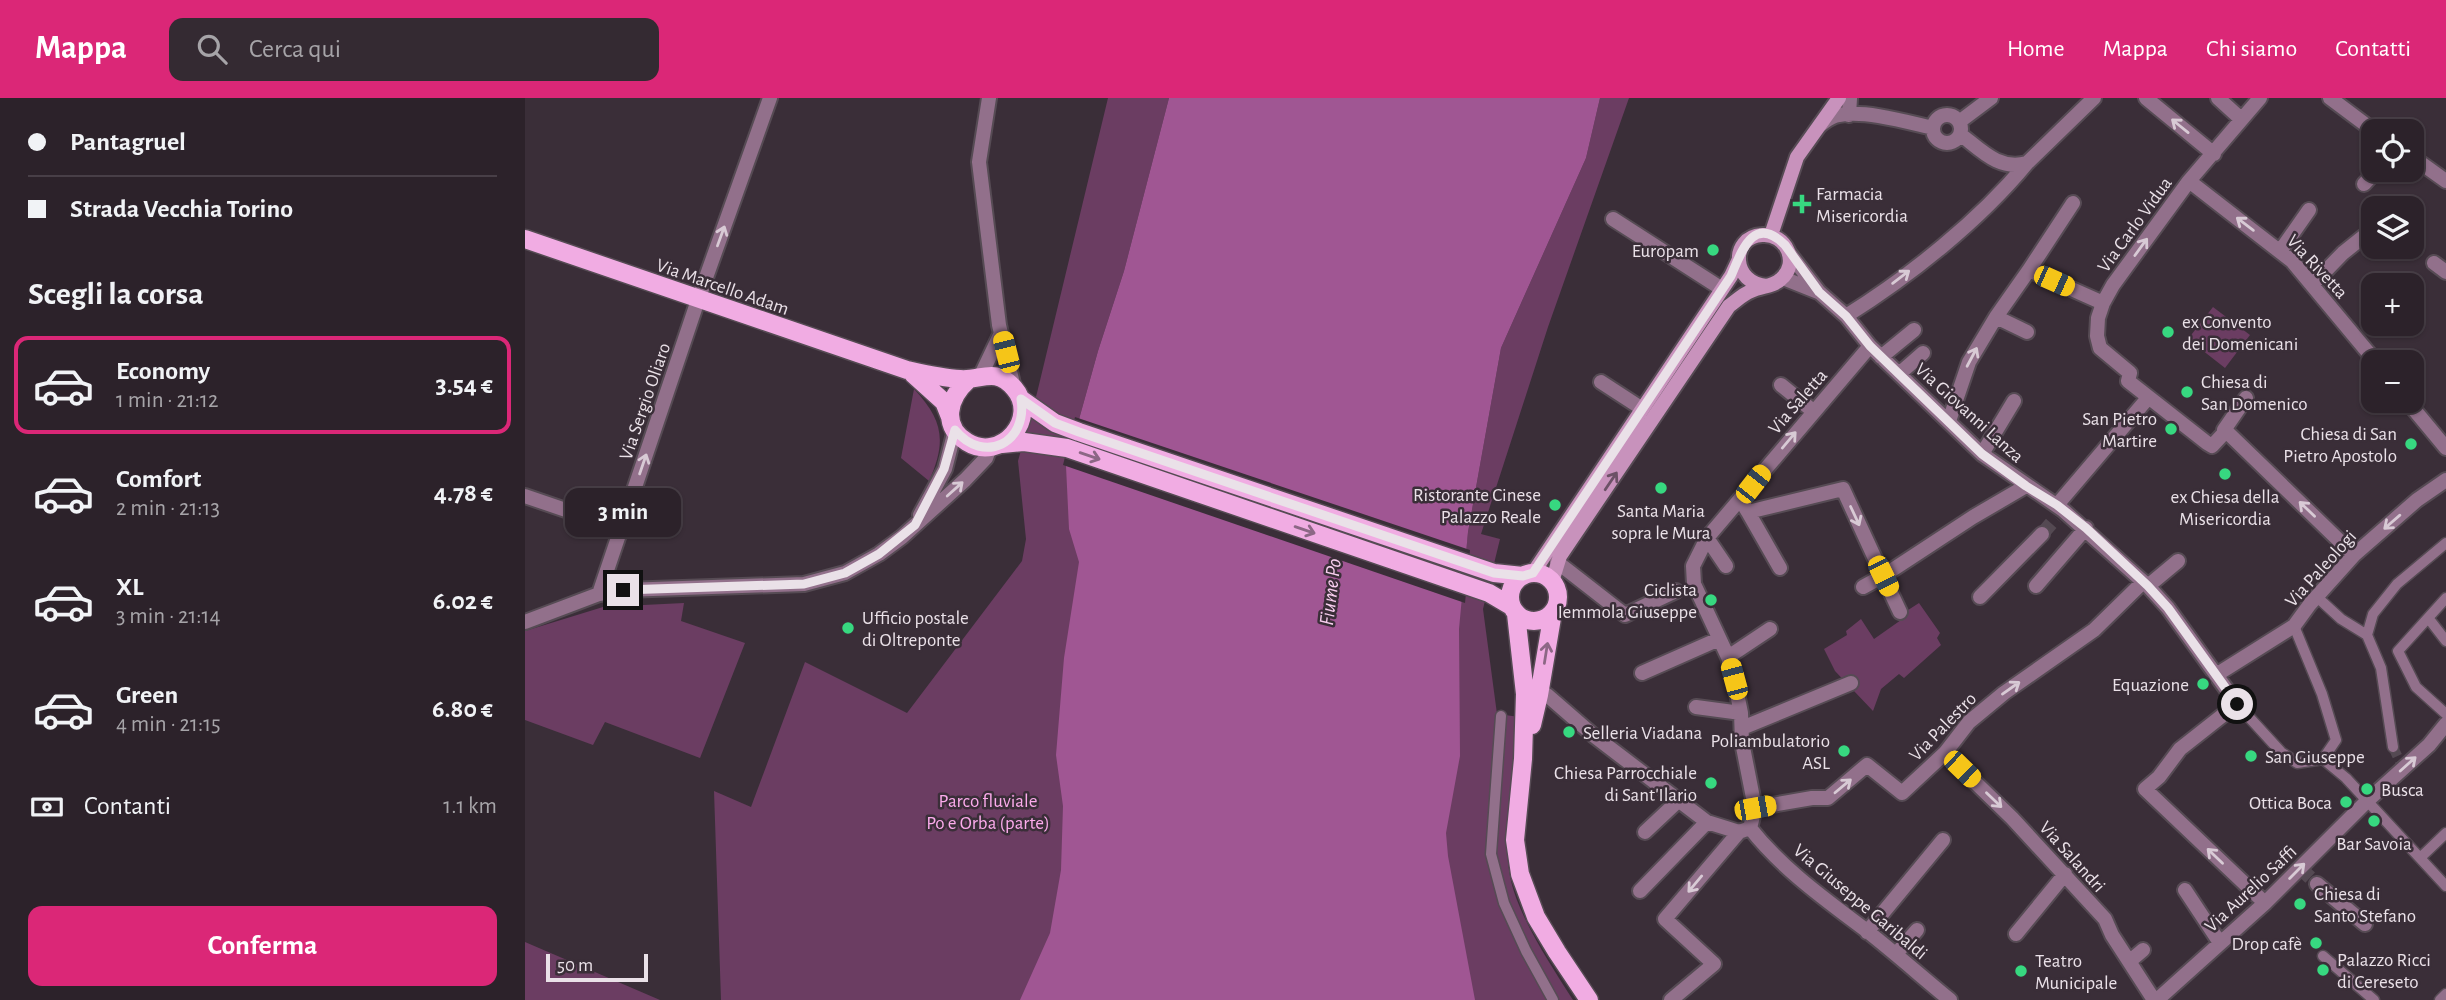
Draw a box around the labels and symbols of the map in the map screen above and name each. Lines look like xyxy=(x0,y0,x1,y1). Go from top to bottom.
one-way arrow xyxy=(2171,118,2189,134)
street label: Via Carlo Vidua xyxy=(2094,174,2176,276)
place label: Farmacia Misericordia xyxy=(1816,185,1908,226)
marker: Farmacia Misericordia xyxy=(1794,196,1810,212)
one-way arrow xyxy=(2237,217,2255,232)
one-way arrow xyxy=(716,225,728,247)
street label: Via Rivetta xyxy=(2283,231,2351,303)
one-way arrow xyxy=(2134,238,2148,257)
place label: Europam xyxy=(1632,242,1699,261)
marker: Europam xyxy=(1705,242,1721,258)
street label: Via Marcello Adam xyxy=(654,256,791,319)
car xyxy=(2031,263,2078,299)
one-way arrow xyxy=(1892,269,1910,284)
place label: ex Convento dei Domenicani xyxy=(2182,313,2298,354)
marker: ex Convento dei Domenicani xyxy=(2160,324,2176,340)
car xyxy=(991,329,1022,375)
street label: Via Sergio Oliaro xyxy=(617,341,674,462)
one-way arrow xyxy=(1966,347,1980,368)
street label: Via Giovanni Lanza xyxy=(1911,360,2027,467)
street label: Via Saletta xyxy=(1765,366,1831,438)
place label: Chiesa di San Domenico xyxy=(2201,373,2308,414)
marker: Chiesa di San Domenico xyxy=(2179,384,2195,400)
place label: San Pietro Martire xyxy=(2082,410,2157,451)
marker: San Pietro Martire xyxy=(2163,421,2179,437)
place label: Chiesa di San Pietro Apostolo xyxy=(2283,425,2397,466)
one-way arrow xyxy=(1781,432,1797,450)
marker: Chiesa di San Pietro Apostolo xyxy=(2403,436,2419,452)
one-way arrow xyxy=(1079,450,1101,463)
one-way arrow xyxy=(638,453,650,475)
car xyxy=(1732,461,1775,507)
marker: ex Chiesa della Misericordia xyxy=(2217,466,2233,482)
one-way arrow xyxy=(1604,472,1618,491)
marker: Santa Maria sopra le Mura xyxy=(1653,480,1669,496)
one-way arrow xyxy=(946,481,964,497)
place label: Ristorante Cinese Palazzo Reale xyxy=(1413,486,1541,527)
place label: ex Chiesa della Misericordia xyxy=(2171,488,2280,529)
callout: 3 min xyxy=(565,489,681,538)
marker: Ristorante Cinese Palazzo Reale xyxy=(1547,497,1563,513)
one-way arrow xyxy=(2299,500,2316,517)
place label: Santa Maria sopra le Mura xyxy=(1611,502,1711,543)
one-way arrow xyxy=(1849,505,1862,526)
one-way arrow xyxy=(2384,514,2402,530)
one-way arrow xyxy=(1294,525,1316,537)
street label: Via Paleologi xyxy=(2282,527,2360,611)
car xyxy=(1865,553,1902,599)
water label: Fiume Po xyxy=(1316,557,1345,627)
route end xyxy=(607,574,639,606)
place label: Ciclista Iemmola Giuseppe xyxy=(1558,581,1697,622)
marker: Ciclista Iemmola Giuseppe xyxy=(1703,592,1719,608)
place label: Ufficio postale di Oltreponte xyxy=(862,609,969,650)
marker: Ufficio postale di Oltreponte xyxy=(840,620,856,636)
one-way arrow xyxy=(1540,642,1553,665)
car xyxy=(1719,656,1750,702)
place label: Equazione xyxy=(2112,676,2189,695)
marker: Equazione xyxy=(2195,676,2211,692)
one-way arrow xyxy=(2001,681,2020,695)
route start xyxy=(2221,688,2253,720)
street label: Via Palestro xyxy=(1906,689,1980,765)
marker: Selleria Viadana xyxy=(1561,724,1577,740)
place label: Selleria Viadana xyxy=(1583,724,1702,743)
place label: Poliambulatorio ASL xyxy=(1711,732,1830,773)
marker: Poliambulatorio ASL xyxy=(1836,743,1852,759)
car xyxy=(1940,747,1985,791)
marker: San Giuseppe xyxy=(2243,748,2259,764)
place label: San Giuseppe xyxy=(2265,748,2365,767)
one-way arrow xyxy=(2399,756,2417,772)
place label: Chiesa Parrocchiale di Sant'Ilario xyxy=(1554,764,1697,805)
marker: Chiesa Parrocchiale di Sant'Ilario xyxy=(1703,775,1719,791)
one-way arrow xyxy=(1834,778,1852,794)
marker: Busca xyxy=(2359,781,2375,797)
place label: Busca xyxy=(2381,781,2424,800)
park label: Parco fluviale Po e Orba (parte) xyxy=(926,792,1050,833)
one-way arrow xyxy=(1985,792,2002,809)
car xyxy=(1733,794,1778,822)
place label: Ottica Boca xyxy=(2249,794,2332,813)
marker: Ottica Boca xyxy=(2338,794,2354,810)
marker: Bar Savoia xyxy=(2366,813,2382,829)
street label: Via Salandri xyxy=(2035,818,2108,896)
place label: Bar Savoia xyxy=(2336,835,2412,854)
street label: Via Giuseppe Garibaldi xyxy=(1790,841,1931,963)
street label: Via Aurelio Saffi xyxy=(2202,842,2300,936)
one-way arrow xyxy=(2207,848,2224,865)
one-way arrow xyxy=(2289,862,2306,879)
one-way arrow xyxy=(1687,875,1703,893)
place label: Chiesa di Santo Stefano xyxy=(2314,885,2416,926)
marker: Chiesa di Santo Stefano xyxy=(2292,896,2308,912)
place label: Drop cafè xyxy=(2232,935,2302,954)
marker: Drop cafè xyxy=(2308,935,2324,951)
scale bar xyxy=(546,951,647,983)
place label: Palazzo Ricci di Cereseto xyxy=(2337,951,2431,992)
place label: Teatro Municipale xyxy=(2035,952,2117,993)
marker: Palazzo Ricci di Cereseto xyxy=(2315,962,2331,978)
marker: Teatro Municipale xyxy=(2013,963,2029,979)

